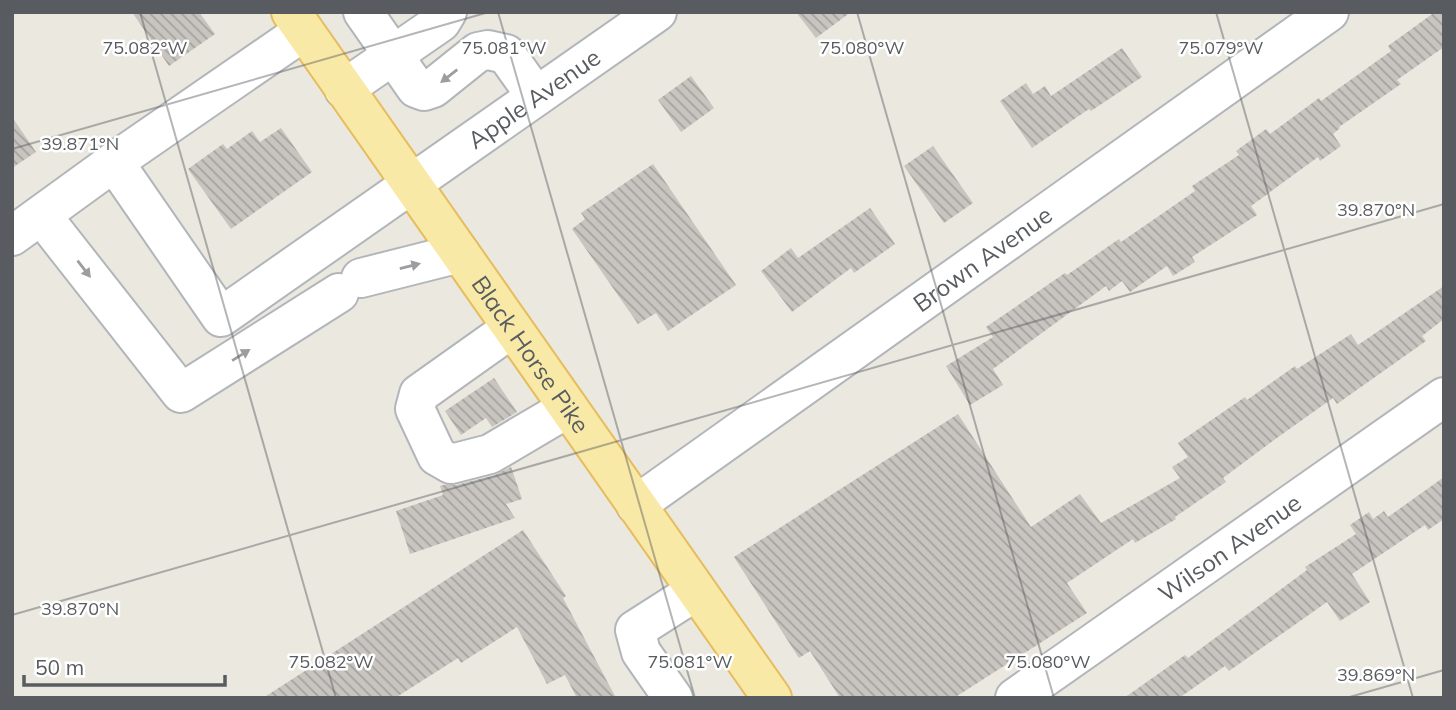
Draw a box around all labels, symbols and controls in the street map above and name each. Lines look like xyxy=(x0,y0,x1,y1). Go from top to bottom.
text: 75.082°W xyxy=(102,36,188,59)
text: 75.081°W xyxy=(461,36,547,59)
text: 75.080°W xyxy=(819,36,905,59)
text: 75.079°W xyxy=(1178,36,1264,59)
street label: Apple Avenue xyxy=(462,41,606,155)
one-way arrow xyxy=(440,68,458,82)
text: 39.871°N xyxy=(41,132,119,155)
text: 39.870°N xyxy=(1337,198,1415,221)
street label: Brown Avenue xyxy=(907,199,1058,318)
one-way arrow xyxy=(77,260,92,278)
one-way arrow xyxy=(399,260,421,271)
street label: Black Horse Pike xyxy=(465,270,596,439)
one-way arrow xyxy=(231,349,250,362)
street label: Wilson Avenue xyxy=(1152,487,1307,608)
text: 39.870°N xyxy=(41,597,119,620)
scale bar xyxy=(24,644,226,688)
text: 75.082°W xyxy=(288,650,374,673)
text: 75.081°W xyxy=(647,650,733,673)
text: 75.080°W xyxy=(1005,650,1091,673)
text: 50 m xyxy=(35,654,84,680)
text: 39.869°N xyxy=(1337,663,1415,686)

